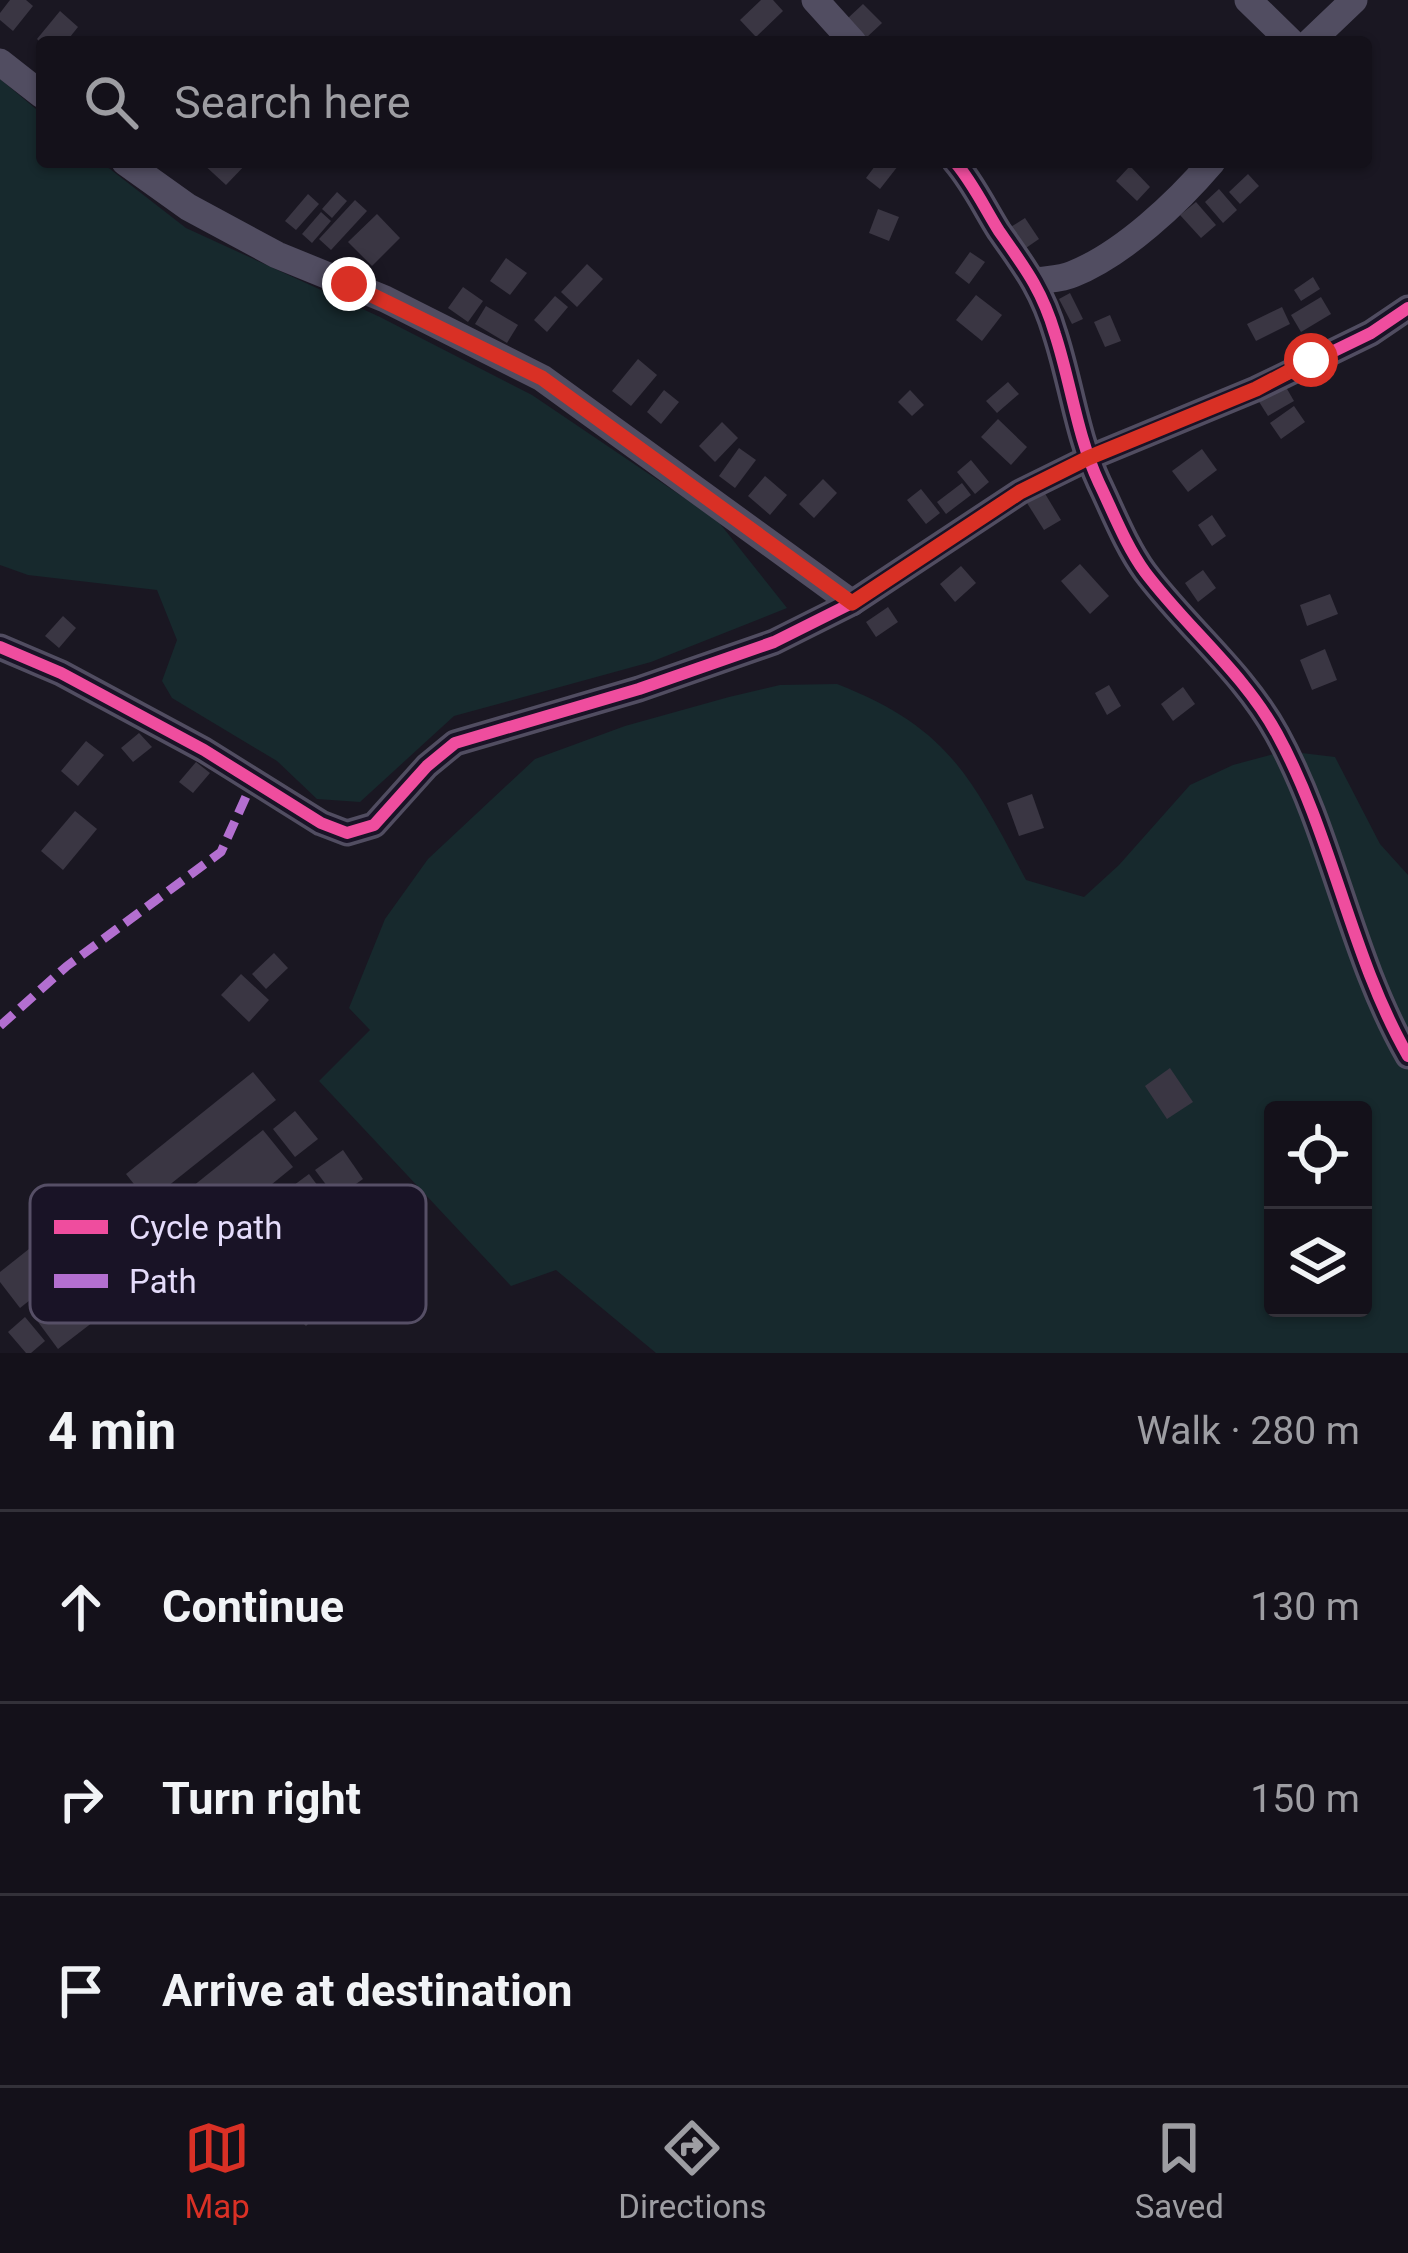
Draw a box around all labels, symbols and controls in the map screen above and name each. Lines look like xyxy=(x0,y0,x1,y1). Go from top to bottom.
search box xyxy=(36,36,1372,168)
icon: search xyxy=(78,69,144,135)
text: Search here xyxy=(174,76,411,129)
route end xyxy=(322,257,376,311)
route start xyxy=(1284,333,1338,387)
map controls xyxy=(1264,1101,1372,1317)
button: locate xyxy=(1264,1101,1372,1209)
legend xyxy=(30,1185,426,1323)
text: Cycle path xyxy=(129,1208,282,1247)
button: layers xyxy=(1264,1209,1372,1317)
text: Path xyxy=(129,1262,197,1301)
text: 4 min xyxy=(48,1402,176,1461)
text: Walk · 280 m xyxy=(1136,1408,1360,1454)
icon: ahead xyxy=(48,1574,114,1640)
text: Continue xyxy=(162,1580,344,1633)
text: 130 m xyxy=(1250,1584,1360,1630)
icon: right xyxy=(48,1766,114,1832)
text: Turn right xyxy=(162,1772,361,1825)
text: 150 m xyxy=(1250,1776,1360,1822)
icon: arrive xyxy=(48,1958,114,2024)
text: Arrive at destination xyxy=(162,1964,573,2017)
tab: Map xyxy=(184,2115,250,2226)
tab: Directions xyxy=(618,2115,767,2226)
tab: Saved xyxy=(1135,2115,1224,2226)

